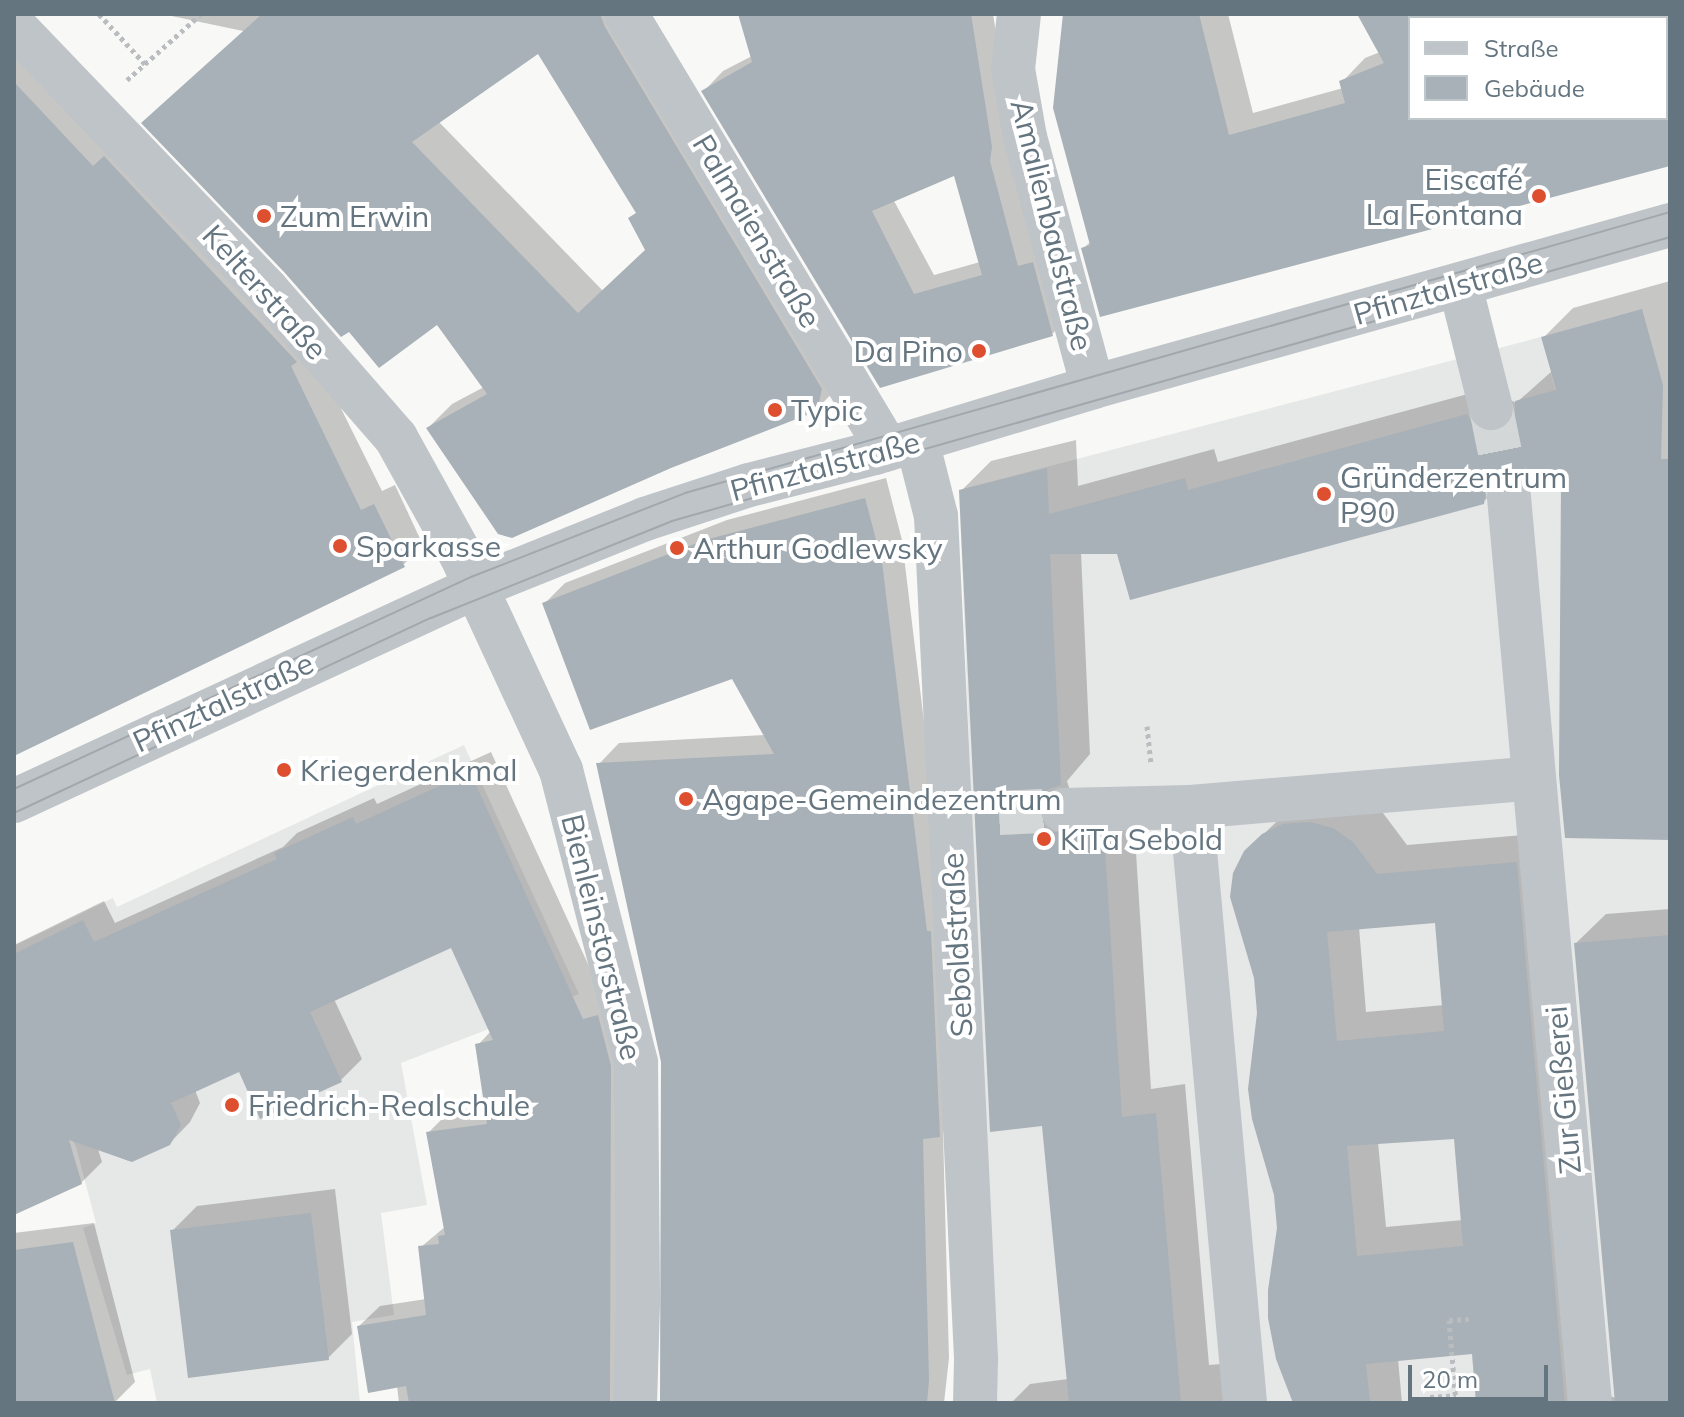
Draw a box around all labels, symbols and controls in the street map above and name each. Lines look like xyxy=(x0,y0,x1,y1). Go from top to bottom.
legend xyxy=(1408,16,1668,120)
text: Straße xyxy=(1484,33,1559,63)
text: Gebäude xyxy=(1484,73,1585,103)
street label: Amalienbadstraße xyxy=(1003,96,1101,354)
street label: Palmaienstraße xyxy=(685,128,829,334)
place label: Eiscafé La Fontana xyxy=(1366,161,1523,232)
marker: Eiscafé La Fontana xyxy=(1530,187,1548,205)
place label: Zum Erwin xyxy=(280,198,429,234)
marker: Zum Erwin xyxy=(255,207,273,225)
street label: Kelterstraße xyxy=(195,217,335,367)
street label: Pfinztalstraße xyxy=(1349,244,1547,332)
place label: Da Pino xyxy=(853,333,963,369)
marker: Da Pino xyxy=(970,342,988,360)
place label: Typic xyxy=(791,392,863,428)
marker: Typic xyxy=(766,401,784,419)
street label: Pfinztalstraße xyxy=(726,423,924,509)
place label: Gründerzentrum P90 xyxy=(1340,459,1567,530)
marker: Gründerzentrum P90 xyxy=(1315,485,1333,503)
place label: Sparkasse xyxy=(356,528,501,564)
place label: Arthur Godlewsky xyxy=(693,530,943,566)
marker: Sparkasse xyxy=(331,537,349,555)
marker: Arthur Godlewsky xyxy=(668,539,686,557)
street label: Pfinztalstraße xyxy=(127,645,319,759)
place label: Kriegerdenkmal xyxy=(300,752,517,788)
marker: Kriegerdenkmal xyxy=(275,761,293,779)
place label: Agape-Gemeindezentrum xyxy=(702,781,1062,817)
marker: Agape-Gemeindezentrum xyxy=(677,790,695,808)
street label: Bienleinstorstraße xyxy=(554,810,650,1064)
place label: KiTa Sebold xyxy=(1060,821,1223,857)
marker: KiTa Sebold xyxy=(1035,830,1053,848)
street label: Seboldstraße xyxy=(934,852,980,1038)
street label: Zur Gießerei xyxy=(1538,1005,1588,1175)
place label: Friedrich-Realschule xyxy=(248,1087,530,1123)
marker: Friedrich-Realschule xyxy=(223,1096,241,1114)
scale bar xyxy=(1412,1349,1552,1399)
text: 20 m xyxy=(1422,1364,1478,1394)

